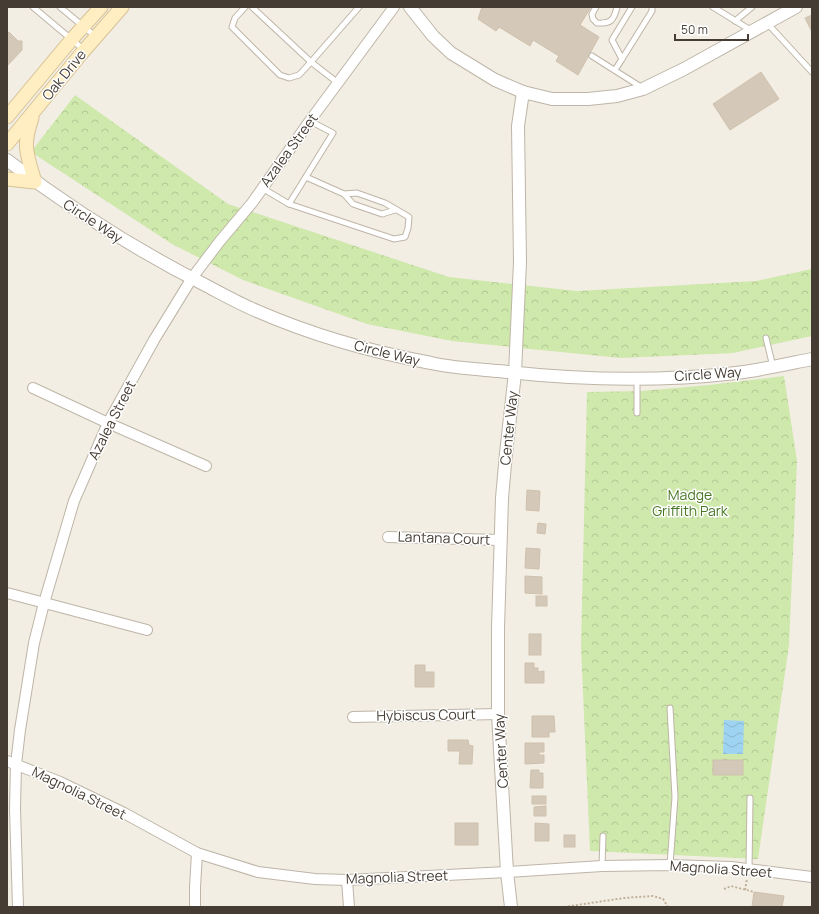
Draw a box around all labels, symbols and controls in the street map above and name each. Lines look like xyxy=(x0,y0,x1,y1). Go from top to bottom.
scale bar xyxy=(675,16,748,42)
text: 50 m xyxy=(681,21,708,38)
street label: Oak Drive xyxy=(37,45,90,104)
street label: Azalea Street xyxy=(255,109,322,190)
street label: Circle Way xyxy=(60,194,127,247)
street label: Circle Way xyxy=(352,335,423,370)
street label: Circle Way xyxy=(674,362,743,385)
street label: Azalea Street xyxy=(83,377,140,463)
street label: Center Way xyxy=(495,389,522,466)
park label: Madge Griffith Park xyxy=(652,485,729,520)
street label: Lantana Court xyxy=(397,526,491,549)
street label: Hybiscus Court xyxy=(376,704,476,725)
street label: Center Way xyxy=(489,713,512,789)
street label: Magnolia Street xyxy=(29,762,130,824)
street label: Magnolia Street xyxy=(669,855,773,882)
street label: Magnolia Street xyxy=(345,865,449,888)

